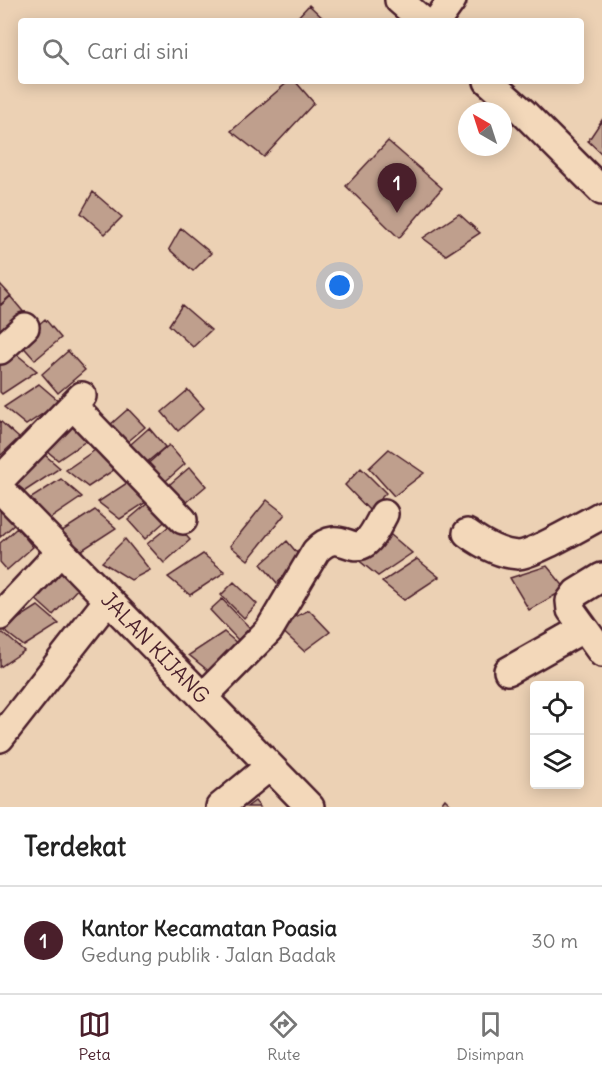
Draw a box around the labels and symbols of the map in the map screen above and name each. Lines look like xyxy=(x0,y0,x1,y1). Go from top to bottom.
north arrow xyxy=(458,102,512,156)
pin: 1 xyxy=(378,164,416,213)
your location xyxy=(325,271,354,300)
street label: JALAN KIJANG xyxy=(95,586,215,709)

